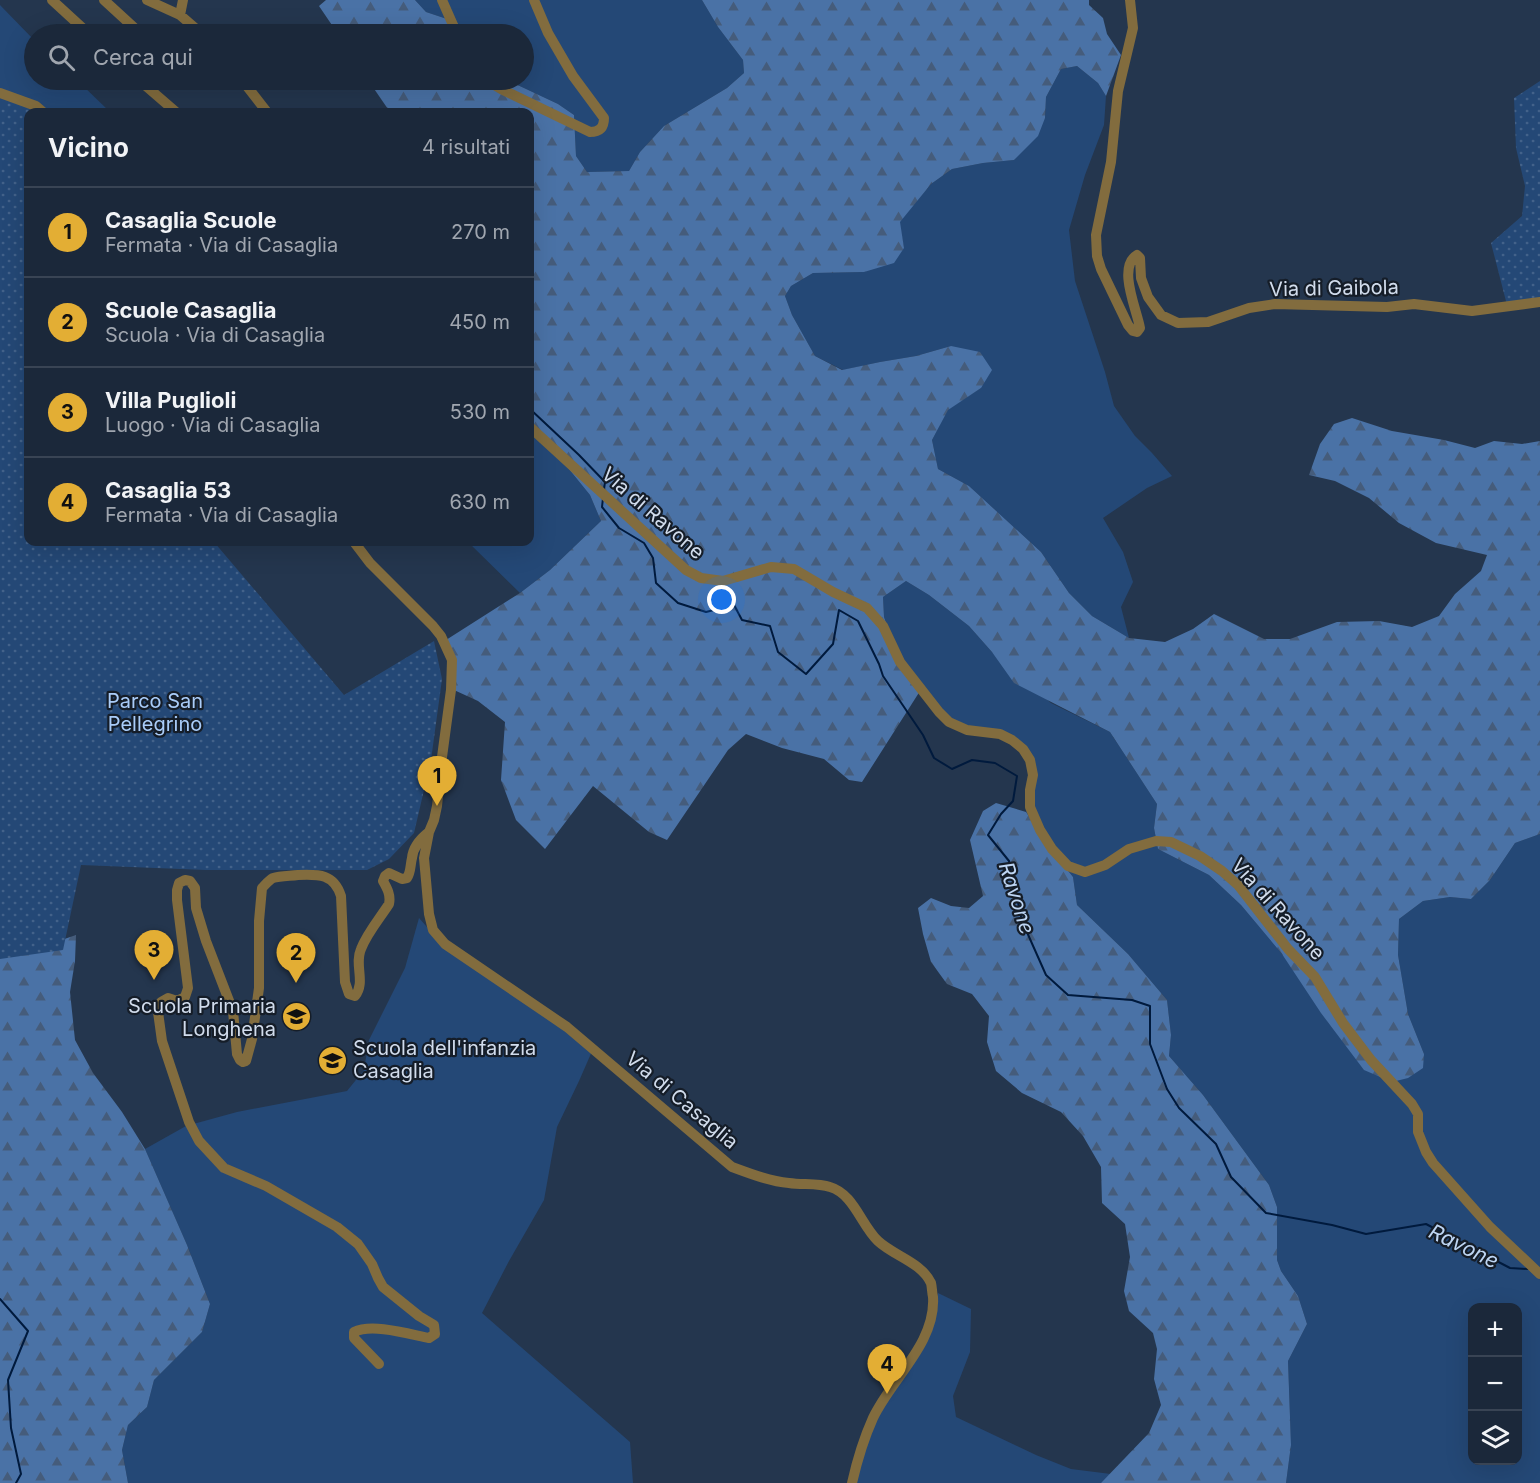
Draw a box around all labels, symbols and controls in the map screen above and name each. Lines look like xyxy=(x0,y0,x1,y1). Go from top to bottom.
search box xyxy=(24,24,534,90)
icon: search xyxy=(45,41,78,74)
text: Cerca qui xyxy=(93,44,193,70)
text: Vicino xyxy=(48,132,129,163)
text: 4 risultati xyxy=(422,135,510,159)
text: Casaglia Scuole xyxy=(105,207,277,233)
text: 1 xyxy=(63,220,72,244)
text: 270 m xyxy=(451,220,510,244)
text: Fermata · Via di Casaglia xyxy=(105,233,338,257)
street label: Via di Gaibola xyxy=(1269,275,1399,301)
text: Scuole Casaglia xyxy=(105,297,277,323)
text: 2 xyxy=(61,310,74,334)
text: 450 m xyxy=(449,310,510,334)
text: Scuola · Via di Casaglia xyxy=(105,323,325,347)
text: Villa Puglioli xyxy=(105,387,236,413)
text: 3 xyxy=(61,400,74,424)
text: 530 m xyxy=(450,400,510,424)
text: Luogo · Via di Casaglia xyxy=(105,413,320,437)
street label: Via di Ravone xyxy=(597,462,709,564)
text: Casaglia 53 xyxy=(105,477,231,503)
text: 4 xyxy=(61,490,74,514)
text: 630 m xyxy=(449,490,510,514)
text: Fermata · Via di Casaglia xyxy=(105,503,338,527)
your location xyxy=(707,585,736,614)
park label: Parco San Pellegrino xyxy=(107,689,203,736)
pin: 1 xyxy=(418,756,456,806)
street label: Via di Ravone xyxy=(1226,853,1330,965)
water label: Ravone xyxy=(994,859,1040,937)
pin: 3 xyxy=(134,930,174,980)
pin: 2 xyxy=(276,934,316,983)
place label: Scuola Primaria Longhena xyxy=(128,994,276,1041)
school or university icon: Scuola Primaria Longhena xyxy=(281,1001,313,1033)
place label: Scuola dell'infanzia Casaglia xyxy=(353,1036,536,1083)
school or university icon: Scuola dell'infanzia Casaglia xyxy=(316,1044,348,1076)
street label: Via di Casaglia xyxy=(621,1046,743,1154)
water label: Ravone xyxy=(1425,1218,1503,1274)
map controls xyxy=(1468,1303,1522,1465)
button: + xyxy=(1468,1303,1522,1357)
pin: 4 xyxy=(868,1344,906,1394)
button: − xyxy=(1468,1357,1522,1411)
button: layers xyxy=(1468,1411,1522,1465)

